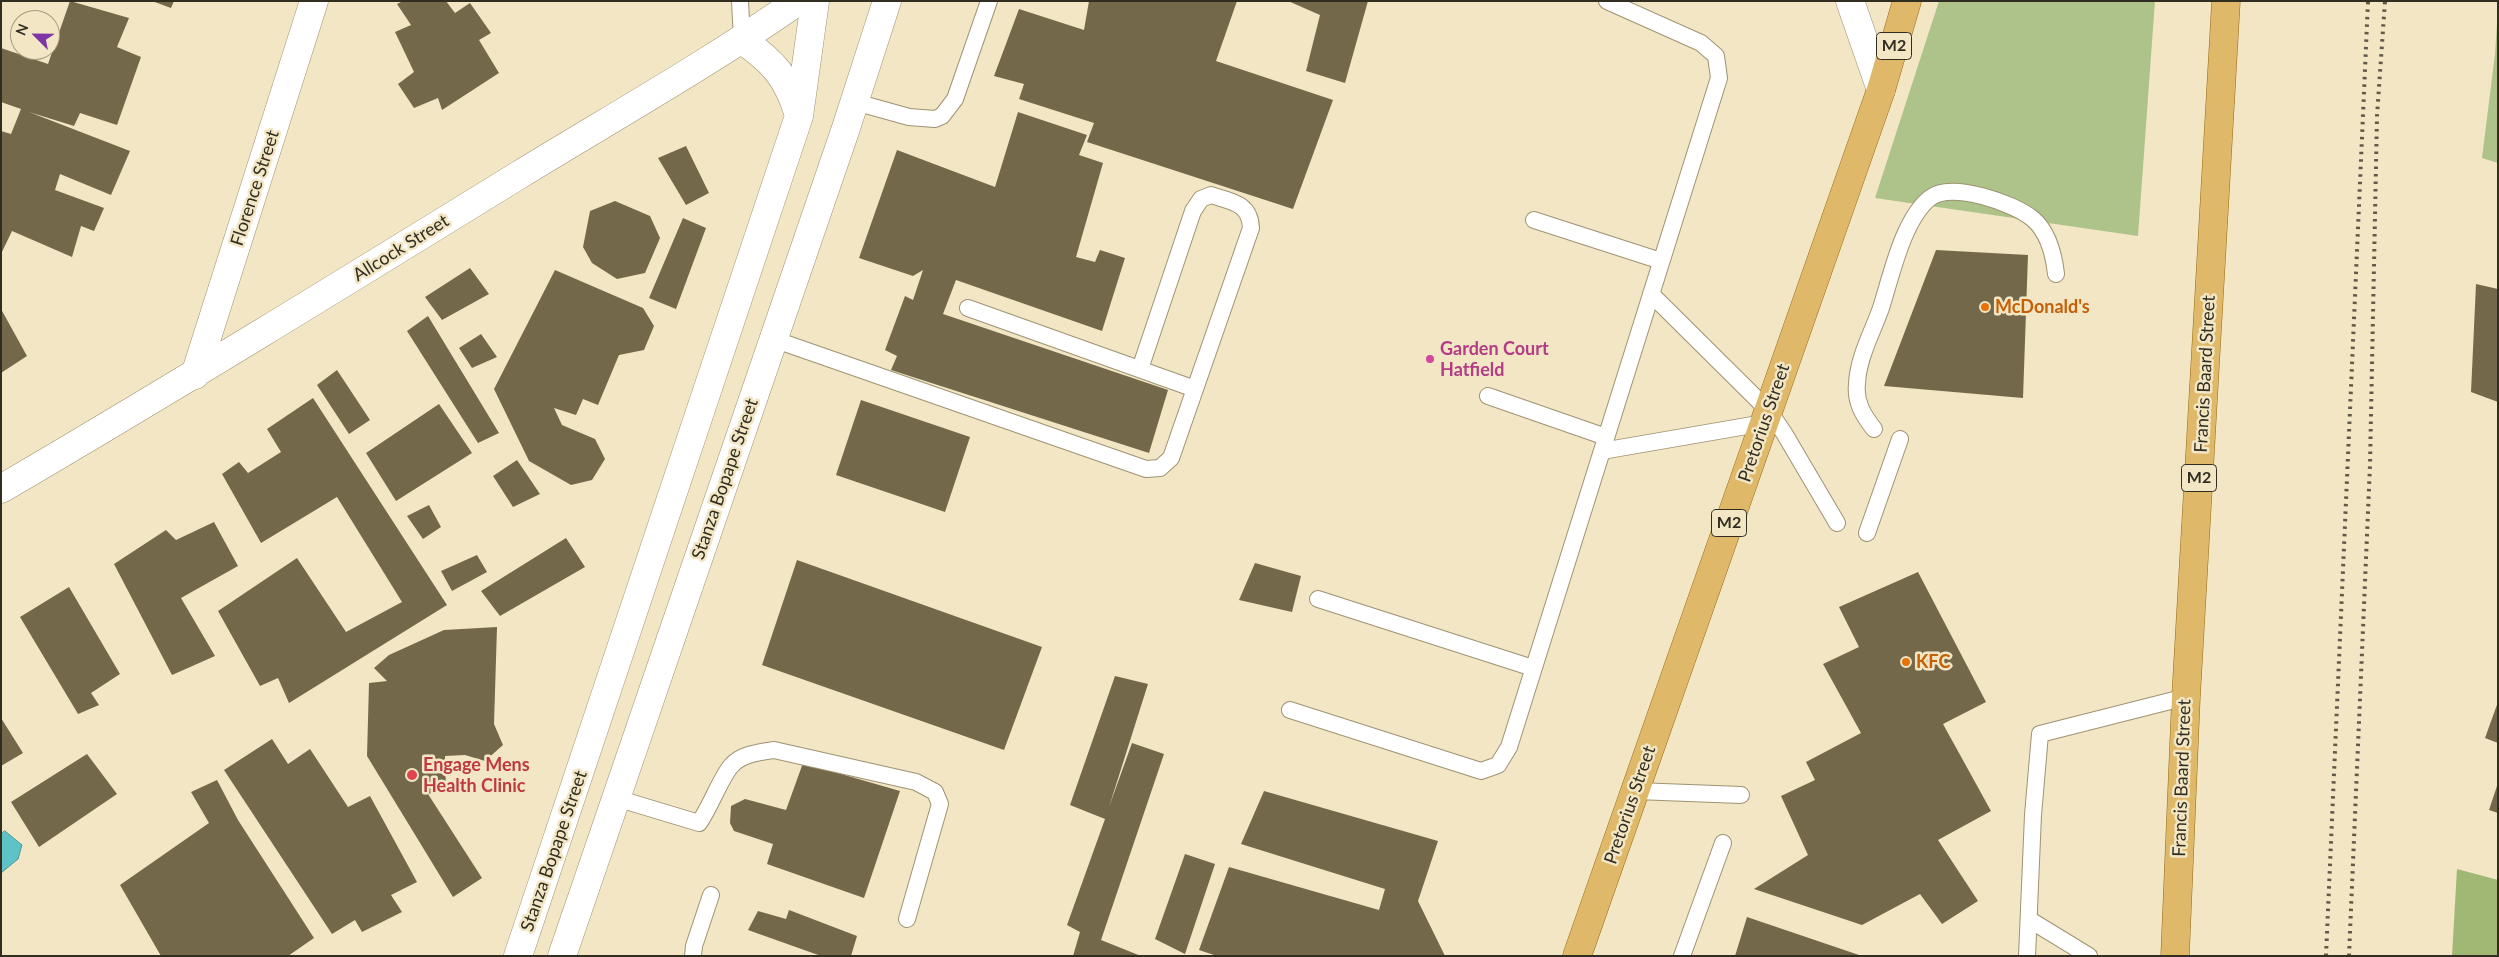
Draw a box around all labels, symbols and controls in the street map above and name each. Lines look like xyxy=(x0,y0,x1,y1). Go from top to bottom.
north arrow xyxy=(10,10,60,60)
text: N xyxy=(12,21,32,38)
road number: M2 xyxy=(1876,32,1912,59)
street label: Florence Street xyxy=(226,128,284,248)
street label: Allcock Street xyxy=(349,210,453,286)
street label: Francis Baard Street xyxy=(2190,295,2220,453)
place label: McDonald's xyxy=(1995,296,2090,318)
marker: McDonald's xyxy=(1979,301,1991,313)
place label: Garden Court Hatfield xyxy=(1440,338,1549,380)
marker: Garden Court Hatfield xyxy=(1424,353,1436,365)
street label: Pretorius Street xyxy=(1734,361,1794,485)
street label: Stanza Bopape Street xyxy=(687,396,763,562)
road number: M2 xyxy=(2182,464,2216,492)
road number: M2 xyxy=(1712,509,1746,536)
place label: KFC xyxy=(1916,651,1950,673)
marker: KFC xyxy=(1900,656,1912,668)
street label: Francis Baard Street xyxy=(2168,699,2196,857)
street label: Pretorius Street xyxy=(1600,743,1660,867)
place label: Engage Mens Health Clinic xyxy=(423,754,530,796)
marker: Engage Mens Health Clinic xyxy=(405,768,419,782)
street label: Stanza Bopape Street xyxy=(516,768,592,934)

